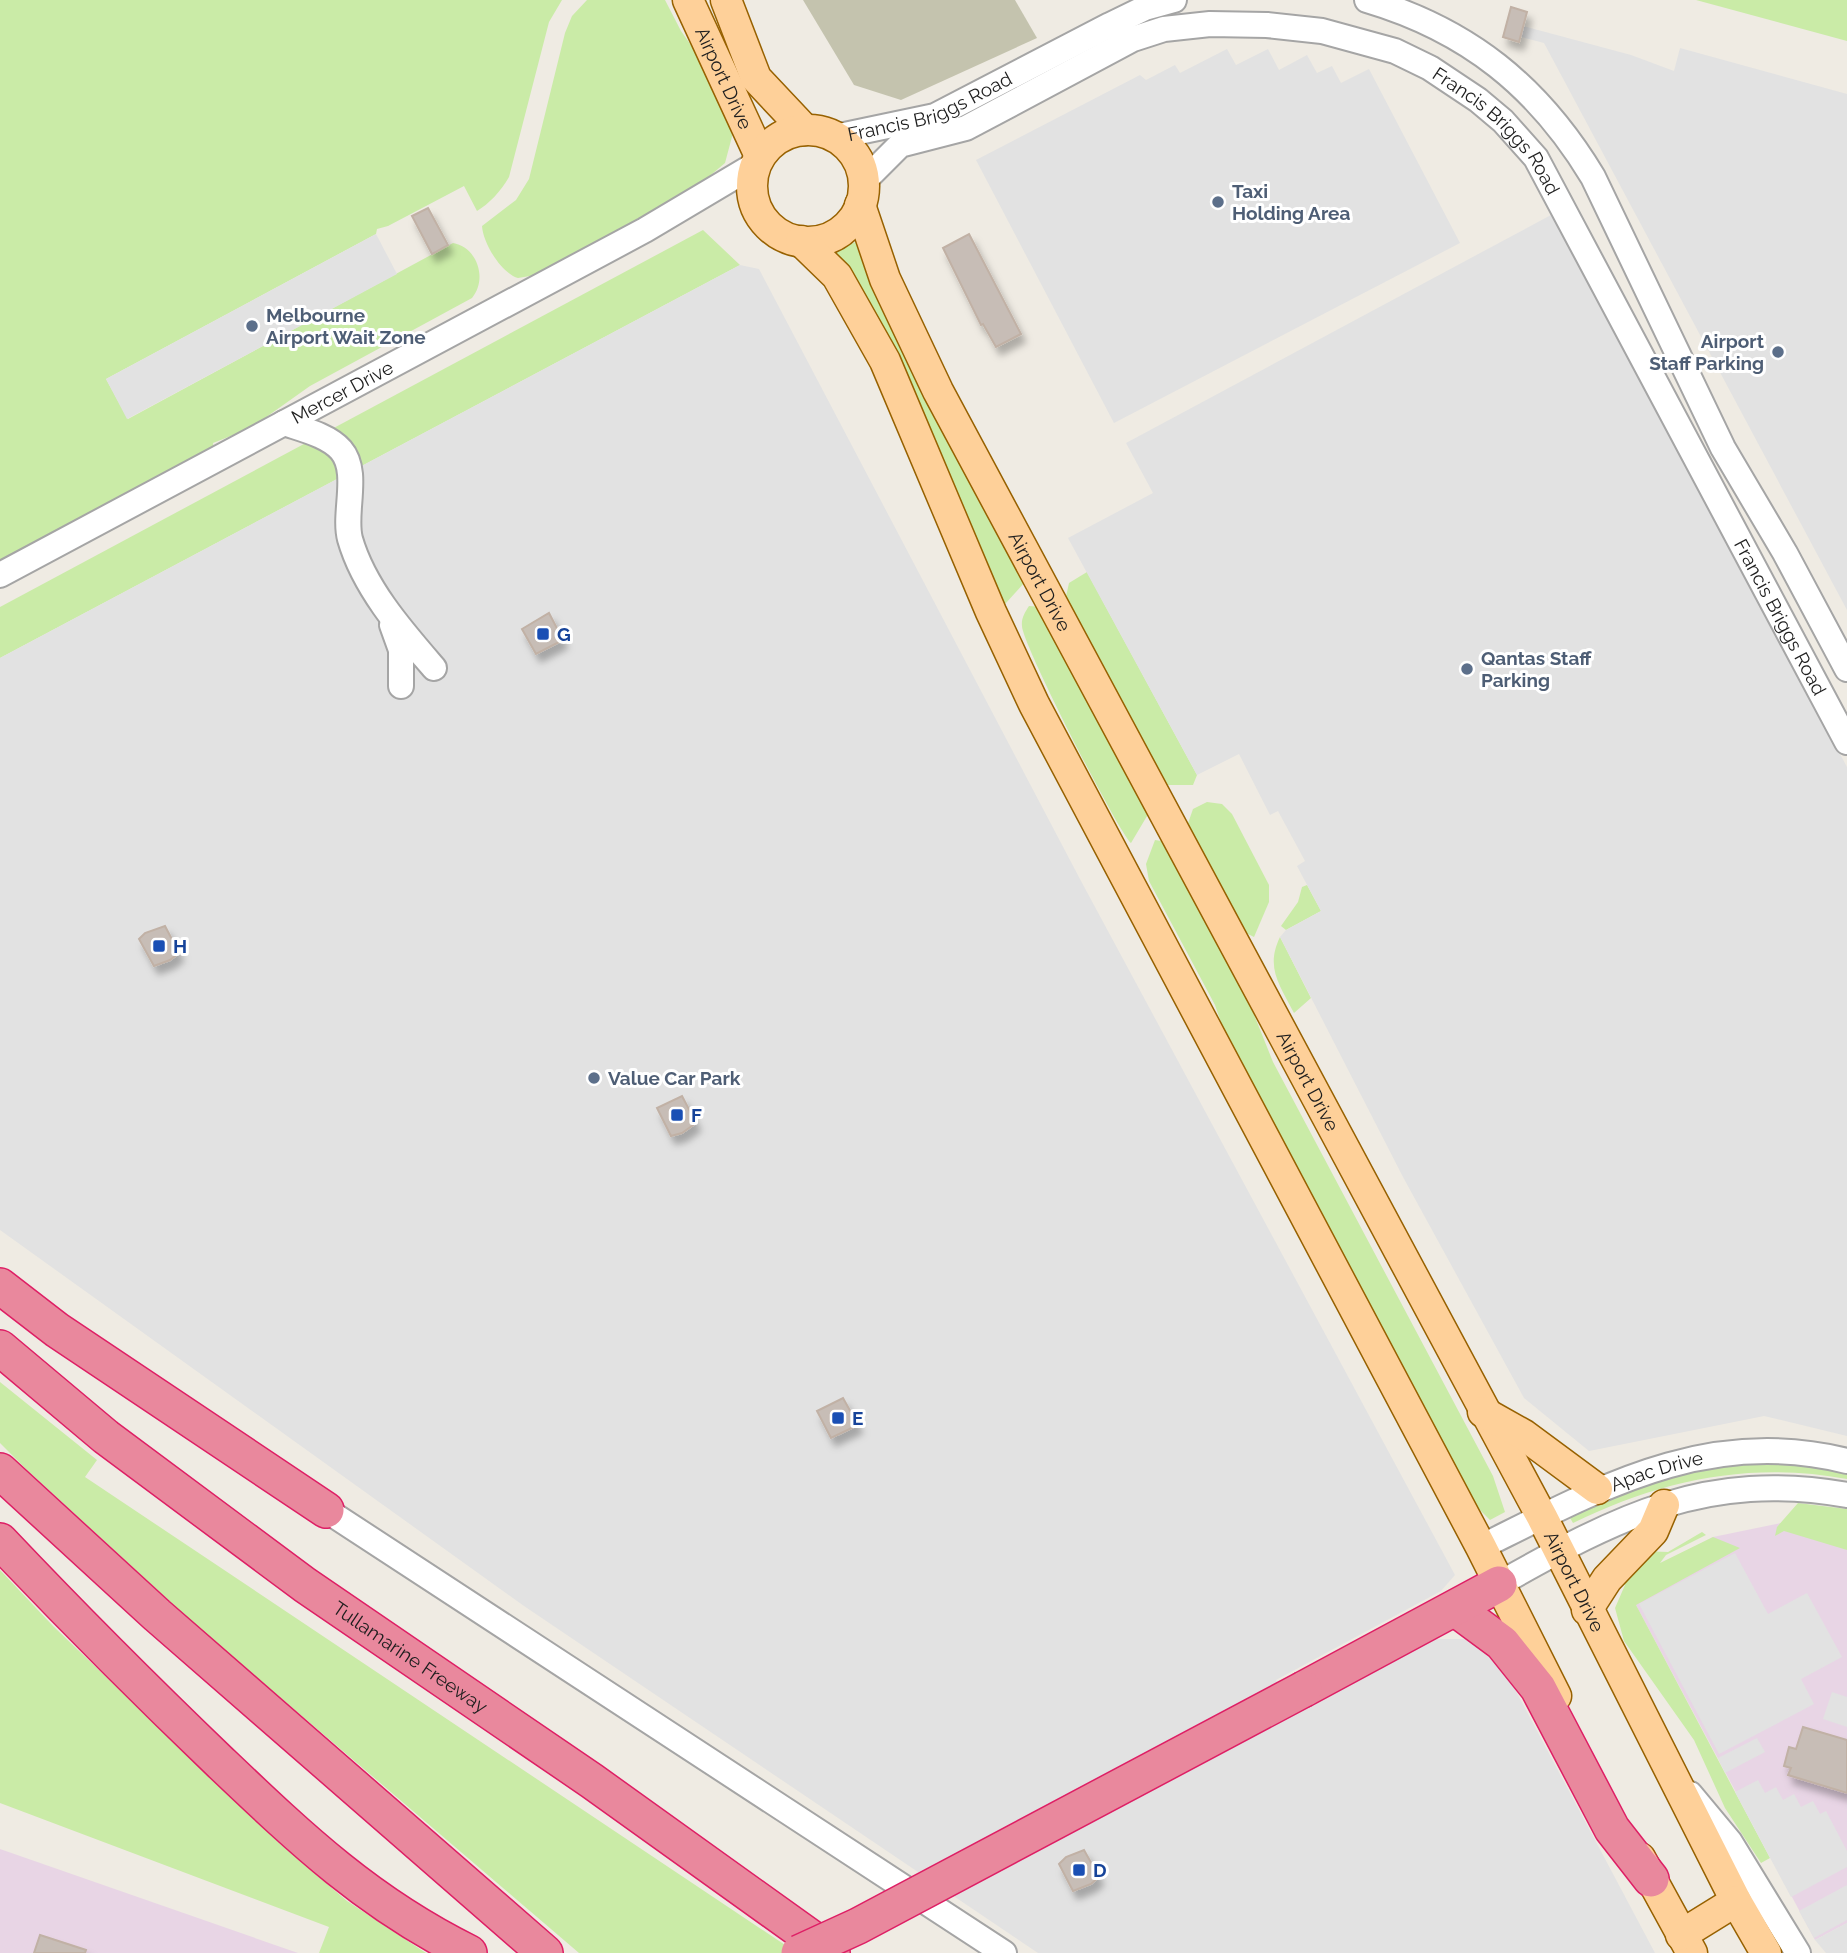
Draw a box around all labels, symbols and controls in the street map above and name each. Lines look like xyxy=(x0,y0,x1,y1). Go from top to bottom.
street label: Airport Drive xyxy=(691,24,757,133)
street label: Francis Briggs Road xyxy=(1429,62,1564,198)
street label: Francis Briggs Road xyxy=(846,67,1015,145)
place label: Taxi Holding Area xyxy=(1232,180,1350,224)
marker: Taxi Holding Area xyxy=(1210,194,1226,210)
place label: Melbourne Airport Wait Zone xyxy=(266,304,426,348)
marker: Melbourne Airport Wait Zone xyxy=(244,318,260,334)
place label: Airport Staff Parking xyxy=(1649,330,1765,374)
marker: Airport Staff Parking xyxy=(1770,344,1786,360)
street label: Mercer Drive xyxy=(288,356,397,428)
street label: Airport Drive xyxy=(1004,528,1076,635)
street label: Francis Briggs Road xyxy=(1730,535,1831,699)
place label: G xyxy=(557,623,571,645)
marker: G xyxy=(535,626,551,642)
place label: Qantas Staff Parking xyxy=(1481,647,1592,691)
marker: Qantas Staff Parking xyxy=(1459,661,1475,677)
place label: H xyxy=(173,935,187,957)
marker: H xyxy=(151,938,167,954)
street label: Airport Drive xyxy=(1272,1027,1344,1135)
place label: Value Car Park xyxy=(608,1067,741,1089)
marker: Value Car Park xyxy=(586,1070,602,1086)
place label: F xyxy=(691,1104,702,1126)
marker: F xyxy=(669,1107,685,1123)
place label: E xyxy=(852,1407,863,1429)
marker: E xyxy=(830,1410,846,1426)
street label: Apac Drive xyxy=(1607,1446,1705,1495)
street label: Airport Drive xyxy=(1540,1527,1609,1636)
street label: Tullamarine Freeway xyxy=(329,1596,492,1717)
place label: D xyxy=(1093,1859,1107,1881)
marker: D xyxy=(1071,1862,1087,1878)

